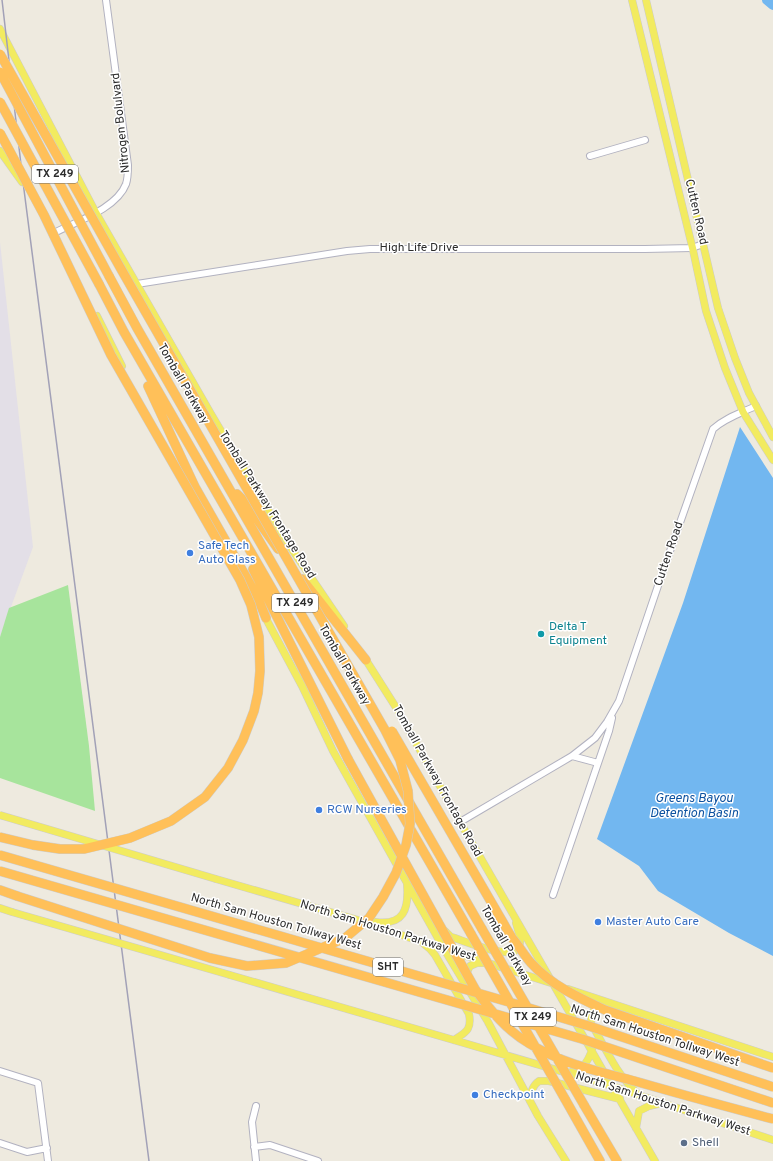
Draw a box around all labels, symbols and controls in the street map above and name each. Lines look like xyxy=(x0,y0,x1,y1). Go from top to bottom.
street label: Nitrogen Bolulvard xyxy=(108,72,134,174)
road number: TX 249 xyxy=(32,165,78,183)
street label: Cutten Road xyxy=(681,177,711,247)
street label: High Life Drive xyxy=(380,240,458,256)
street label: Tomball Parkway xyxy=(153,341,213,427)
street label: Tomball Parkway Frontage Road xyxy=(215,428,319,582)
street label: Cutten Road xyxy=(650,520,688,588)
place label: Safe Tech Auto Glass xyxy=(198,538,256,568)
marker: Safe Tech Auto Glass xyxy=(185,548,195,558)
road number: TX 249 xyxy=(272,594,318,612)
place label: Delta T Equipment xyxy=(549,619,607,649)
street label: Tomball Parkway xyxy=(314,622,374,708)
marker: Delta T Equipment xyxy=(536,629,546,639)
street label: Tomball Parkway Frontage Road xyxy=(388,702,486,860)
water label: Greens Bayou Detention Basin xyxy=(650,791,738,822)
place label: RCW Nurseries xyxy=(327,802,407,818)
marker: RCW Nurseries xyxy=(314,805,324,815)
street label: North Sam Houston Tollway West xyxy=(189,890,363,954)
street label: North Sam Houston Parkway West xyxy=(298,897,478,965)
street label: Tomball Parkway xyxy=(476,903,536,989)
place label: Master Auto Care xyxy=(606,914,699,930)
marker: Master Auto Care xyxy=(593,917,603,927)
road number: SHT xyxy=(373,958,403,976)
street label: North Sam Houston Tollway West xyxy=(568,1001,742,1071)
road number: TX 249 xyxy=(510,1008,556,1026)
street label: North Sam Houston Parkway West xyxy=(573,1068,753,1140)
place label: Checkpoint xyxy=(483,1087,545,1103)
marker: Checkpoint xyxy=(470,1090,480,1100)
place label: Shell xyxy=(692,1135,719,1151)
marker: Shell xyxy=(679,1138,689,1148)

